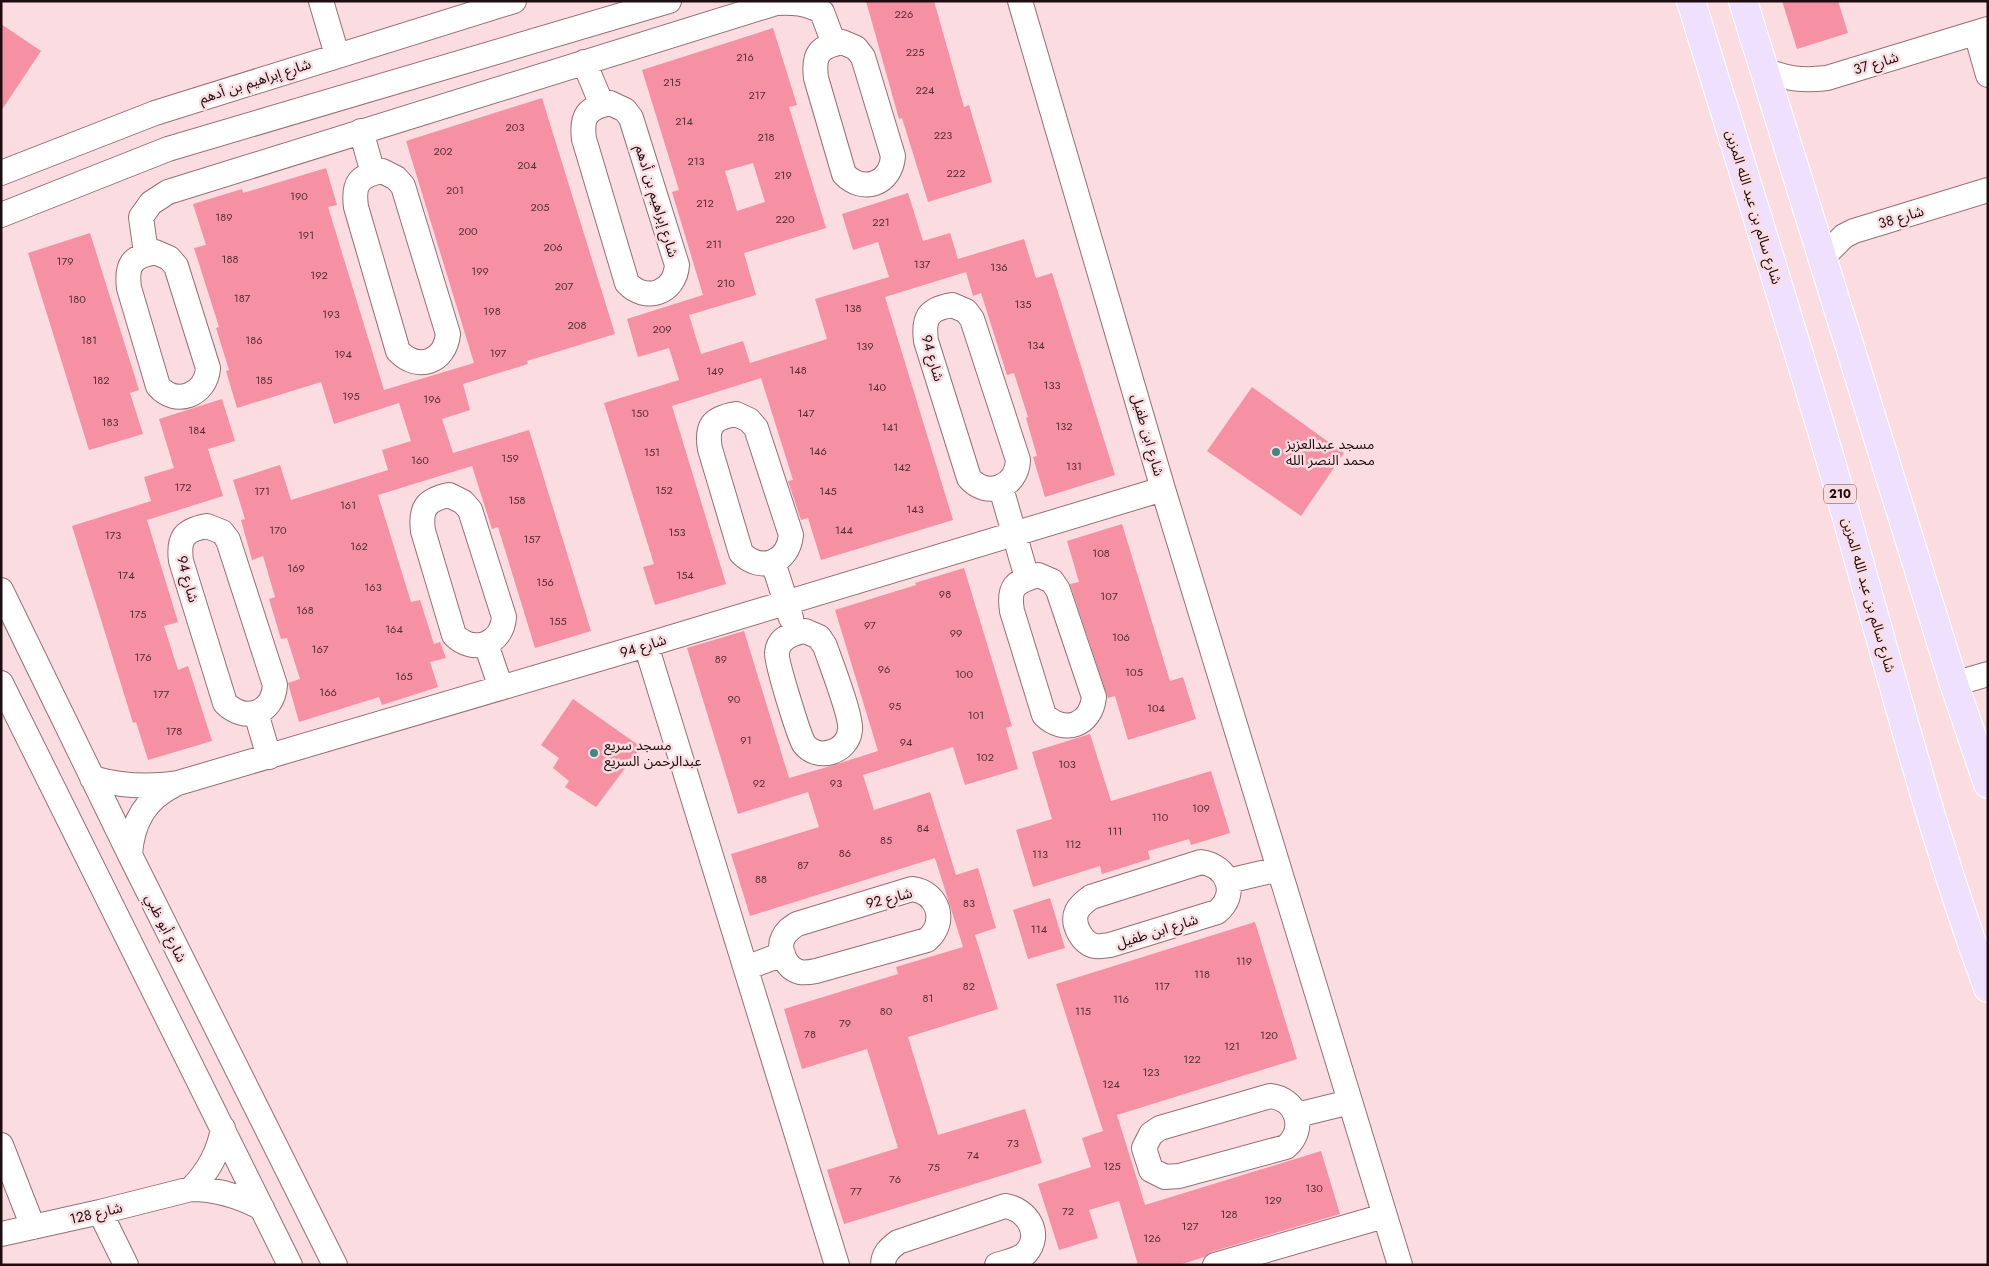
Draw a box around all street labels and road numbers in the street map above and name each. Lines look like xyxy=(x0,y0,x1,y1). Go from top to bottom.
street label: شارع 37 xyxy=(1851,47,1901,80)
street label: شارع إبراهيم بن أدهم xyxy=(197,53,314,109)
street label: شارع سالم بن عبد الله المزين xyxy=(1720,127,1787,287)
street label: شارع إبراهيم بن أدهم xyxy=(629,142,684,260)
street label: شارع 38 xyxy=(1876,201,1927,234)
street label: شارع 94 xyxy=(916,332,949,384)
street label: شارع ابن طفيل xyxy=(1126,391,1169,479)
road number: 210 xyxy=(1824,484,1856,504)
street label: شارع سالم بن عبد الله المزين xyxy=(1836,515,1901,675)
street label: شارع 94 xyxy=(171,553,204,605)
street label: شارع 94 xyxy=(617,629,669,663)
street label: شارع 92 xyxy=(864,883,915,914)
street label: شارع أبو ظبي xyxy=(139,891,192,966)
street label: شارع ابن طفيل xyxy=(1114,909,1201,954)
street label: شارع 128 xyxy=(68,1197,125,1230)

